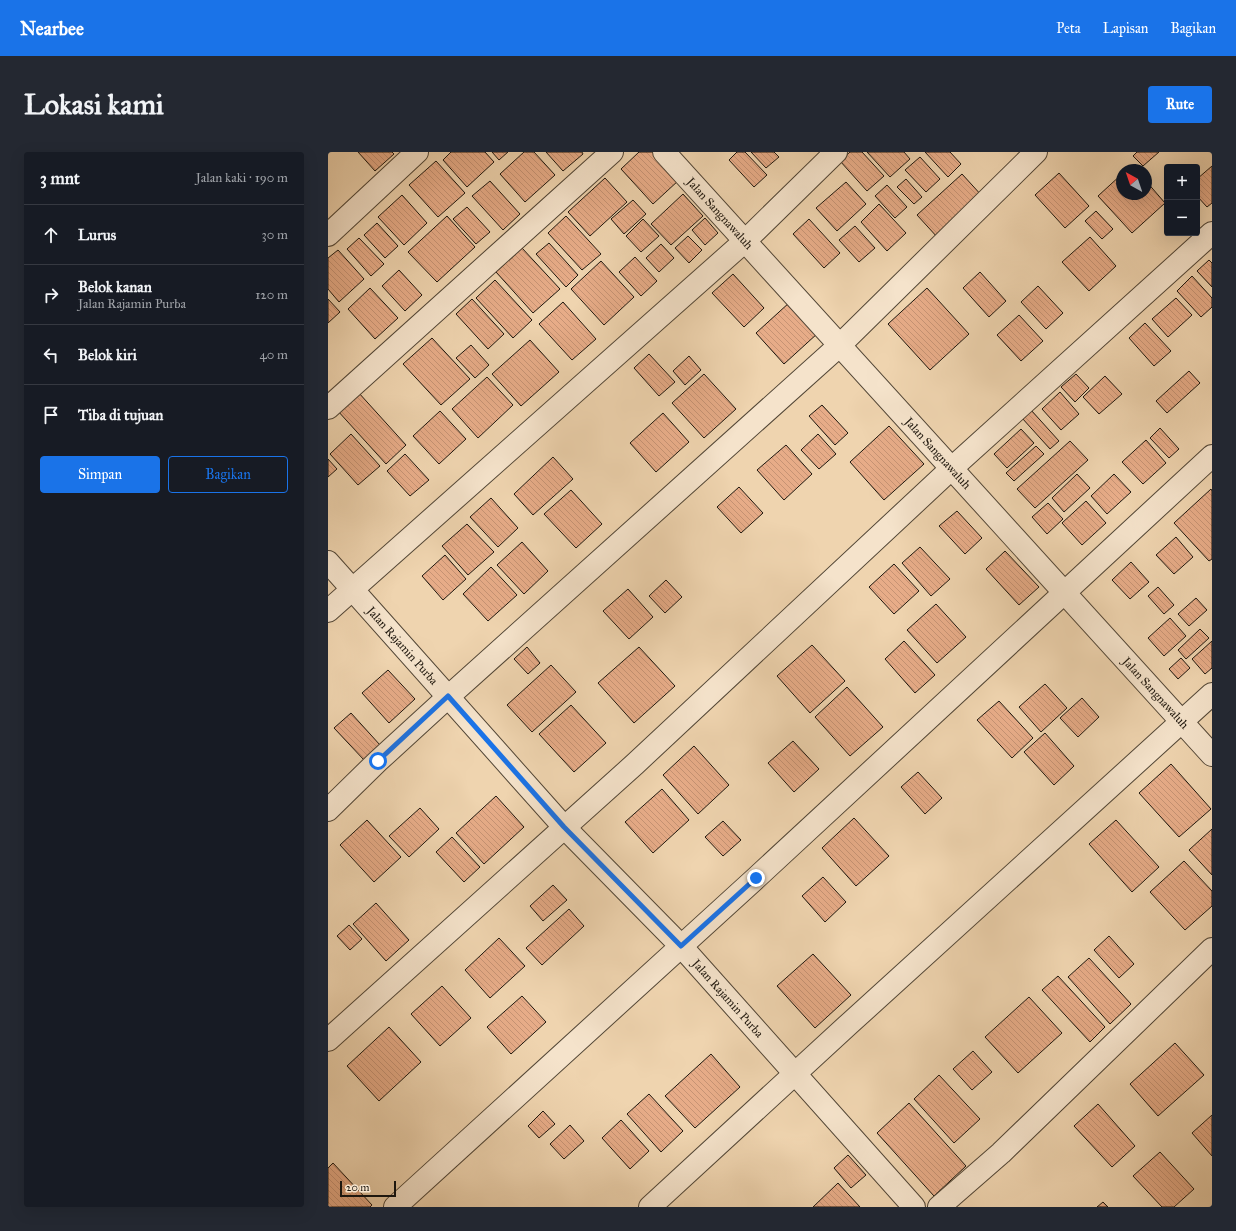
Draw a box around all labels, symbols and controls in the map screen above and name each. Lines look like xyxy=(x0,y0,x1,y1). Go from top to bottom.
text: Nearbee xyxy=(20,17,84,40)
text: Peta xyxy=(1056,20,1081,37)
text: Lapisan xyxy=(1103,20,1148,37)
text: Bagikan xyxy=(1170,20,1216,37)
button: Rute xyxy=(1148,86,1212,123)
text: Lokasi kami xyxy=(24,87,164,122)
north arrow xyxy=(1116,164,1152,200)
map controls xyxy=(1164,164,1200,236)
button: + xyxy=(1164,164,1200,200)
text: 3 mnt xyxy=(40,168,80,189)
text: Jalan kaki · 190 m xyxy=(196,170,288,186)
street label: Jalan Sangnawaluh xyxy=(682,173,756,252)
button: − xyxy=(1164,200,1200,236)
icon: ahead xyxy=(40,224,62,246)
text: Lurus xyxy=(78,226,116,244)
text: 30 m xyxy=(262,227,288,243)
text: Belok kanan xyxy=(78,278,152,296)
icon: right xyxy=(40,284,62,306)
text: 120 m xyxy=(255,287,288,303)
text: Jalan Rajamin Purba xyxy=(78,296,186,312)
icon: left xyxy=(40,344,62,366)
text: Belok kiri xyxy=(78,346,137,364)
text: 40 m xyxy=(259,347,288,363)
icon: arrive xyxy=(40,404,62,426)
text: Tiba di tujuan xyxy=(78,406,163,424)
street label: Jalan Sangnawaluh xyxy=(900,413,974,492)
button: Simpan xyxy=(40,456,160,493)
button: Bagikan xyxy=(168,456,288,493)
street label: Jalan Rajamin Purba xyxy=(362,602,442,688)
street label: Jalan Sangnawaluh xyxy=(1117,653,1192,732)
route start xyxy=(369,752,387,770)
route end xyxy=(747,869,765,887)
street label: Jalan Rajamin Purba xyxy=(687,955,767,1041)
scale bar xyxy=(340,1179,396,1198)
text: 20 m xyxy=(346,1181,369,1194)

